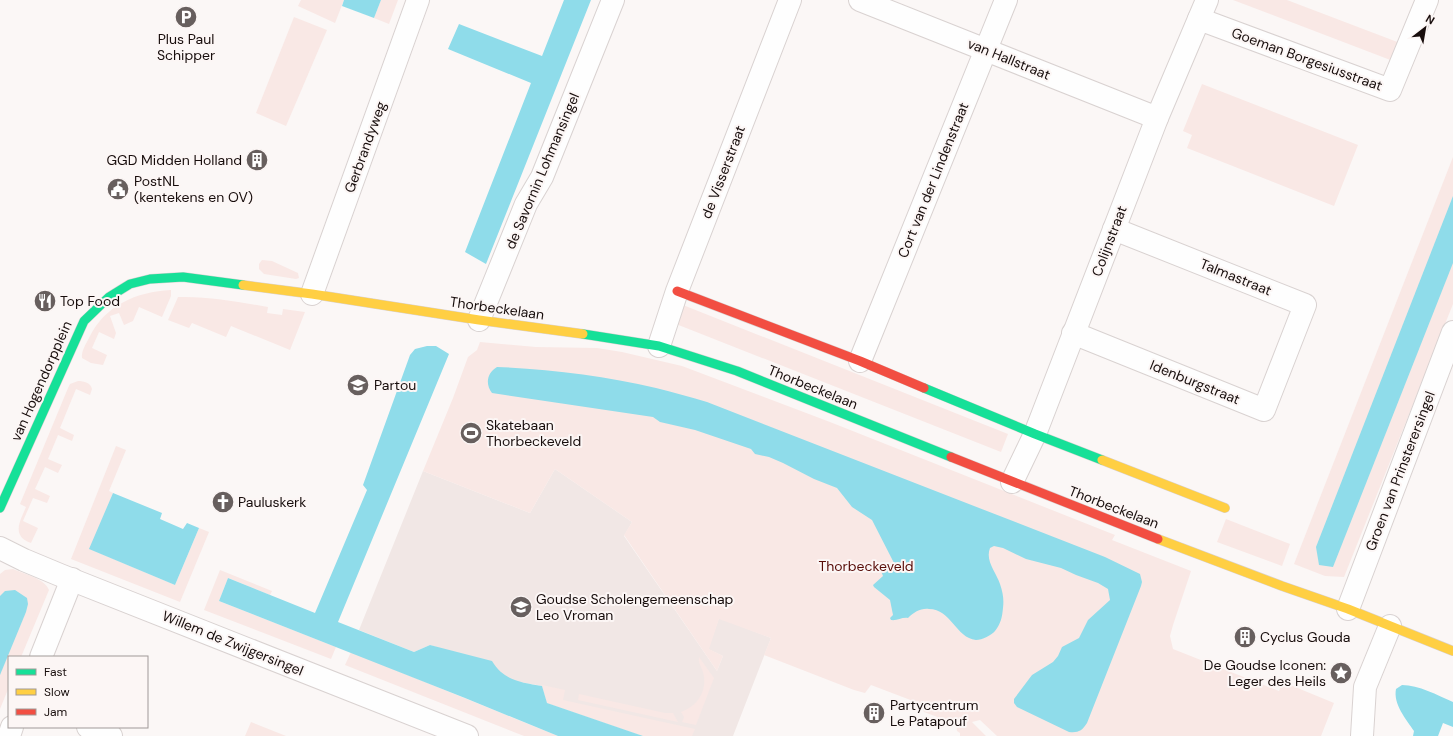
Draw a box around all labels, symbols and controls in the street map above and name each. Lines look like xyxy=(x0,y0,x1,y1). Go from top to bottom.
parking icon: Plus Paul Schipper xyxy=(173,4,199,30)
north arrow xyxy=(1405,8,1445,48)
text: N xyxy=(1423,11,1437,27)
street label: Goeman Borgesiusstraat xyxy=(1229,23,1385,95)
place label: Plus Paul Schipper xyxy=(157,30,215,64)
street label: van Hallstraat xyxy=(965,34,1053,84)
street label: de Savornin Lohmansingel xyxy=(501,90,583,252)
street label: Gerbrandyweg xyxy=(340,99,390,195)
street label: Cort van der Lindenstraat xyxy=(894,100,972,260)
street label: de Visserstraat xyxy=(697,123,749,221)
building icon: GGD Midden Holland xyxy=(244,147,270,173)
place label: GGD Midden Holland xyxy=(107,151,242,169)
place label: PostNL (kentekens en OV) xyxy=(134,172,253,206)
public building icon: PostNL (kentekens en OV) xyxy=(105,176,131,202)
street label: Colijnstraat xyxy=(1087,203,1131,279)
street label: Talmastraat xyxy=(1198,255,1274,299)
restaurant icon: Top Food xyxy=(32,288,58,314)
place label: Top Food xyxy=(60,292,120,310)
street label: Thorbeckelaan xyxy=(449,292,545,324)
street label: van Hogendorpplein xyxy=(6,318,76,444)
street label: Idenburgstraat xyxy=(1147,356,1243,408)
street label: Thorbeckelaan xyxy=(766,361,860,413)
school or university icon: Partou xyxy=(345,372,371,398)
place label: Partou xyxy=(374,376,416,394)
street label: Groen van Prinsterersingel xyxy=(1361,389,1439,553)
place label: Skatebaan Thorbeckeveld xyxy=(486,416,581,450)
sports icon: Skatebaan Thorbeckeveld xyxy=(458,420,484,446)
street label: Thorbeckelaan xyxy=(1066,482,1162,532)
church icon: Pauluskerk xyxy=(210,489,236,515)
place label: Pauluskerk xyxy=(238,493,306,511)
park label: Thorbeckeveld xyxy=(818,557,914,575)
place label: Goudse Scholengemeenschap Leo Vroman xyxy=(536,590,734,624)
school or university icon: Goudse Scholengemeenschap Leo Vroman xyxy=(508,594,534,620)
street label: Willem de Zwijgersingel xyxy=(160,606,306,680)
building icon: Cyclus Gouda xyxy=(1232,624,1258,650)
place label: Cyclus Gouda xyxy=(1260,628,1350,646)
legend xyxy=(8,656,148,728)
place label: De Goudse Iconen: Leger des Heils xyxy=(1204,656,1326,690)
place icon: De Goudse Iconen: Leger des Heils xyxy=(1328,660,1354,686)
text: Fast xyxy=(44,664,67,680)
text: Slow xyxy=(44,684,70,700)
place label: Partycentrum Le Patapouf xyxy=(890,696,978,730)
building icon: Partycentrum Le Patapouf xyxy=(861,700,887,726)
text: Jam xyxy=(44,704,67,720)

